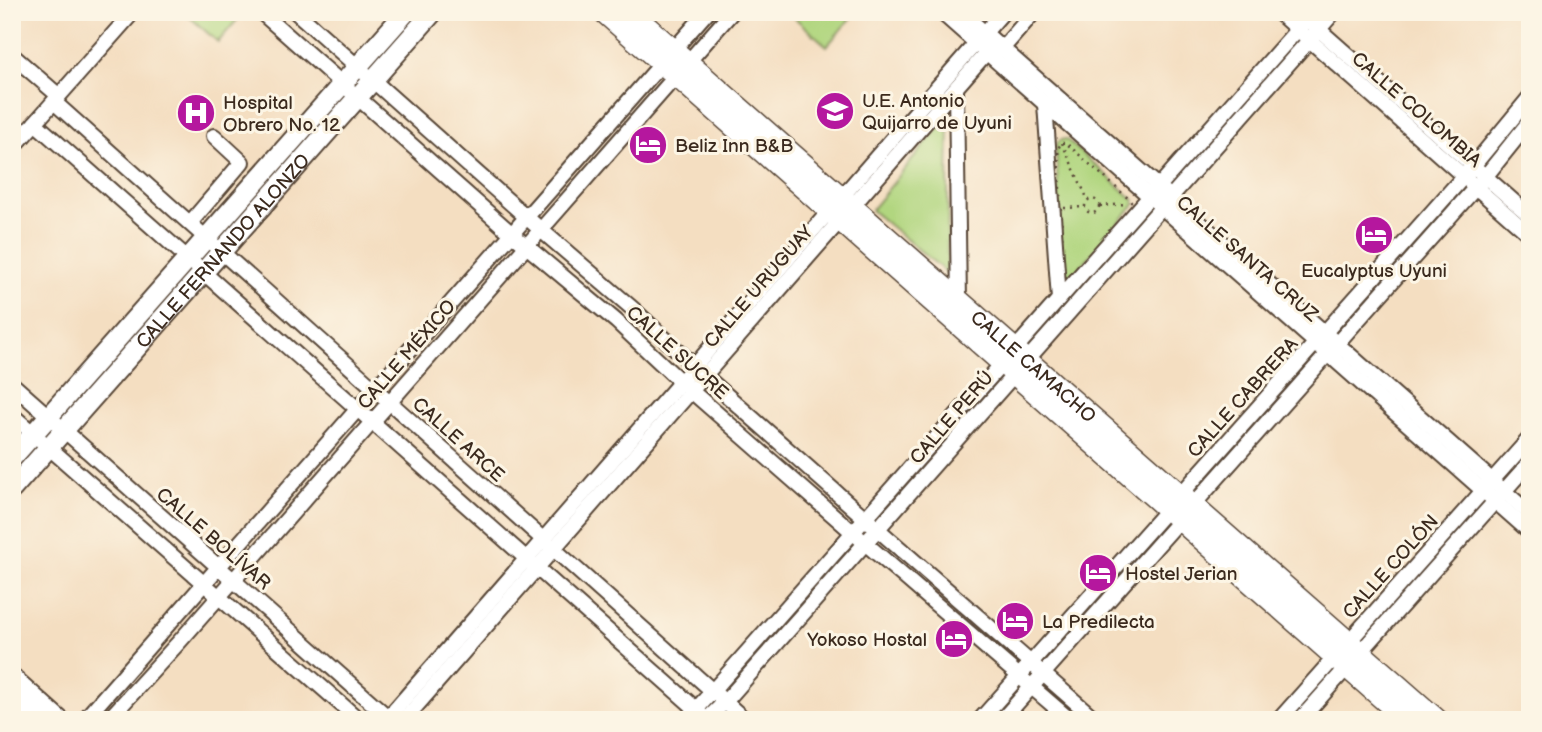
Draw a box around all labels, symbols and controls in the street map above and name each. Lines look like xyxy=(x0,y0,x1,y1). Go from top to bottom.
street label: CALLE COLOMBIA xyxy=(1346,48,1486,173)
school or university icon: U.E. Antonio Quijarro de Uyuni xyxy=(814,90,856,132)
place label: U.E. Antonio Quijarro de Uyuni xyxy=(862,90,1012,135)
hospital icon: Hospital Obrero No. 12 xyxy=(175,92,217,134)
place label: Hospital Obrero No. 12 xyxy=(223,92,341,137)
hotel icon: Beliz Inn B&B xyxy=(627,124,669,166)
place label: Beliz Inn B&B xyxy=(675,135,793,158)
street label: CALLE FERNANDO ALONZO xyxy=(132,150,315,354)
street label: CALLE SANTA CRUZ xyxy=(1171,191,1323,327)
hotel icon: Eucalyptus Uyuni xyxy=(1353,214,1395,256)
street label: CALLE URUGUAY xyxy=(700,220,819,353)
place label: Eucalyptus Uyuni xyxy=(1301,260,1447,283)
street label: CALLE MÉXICO xyxy=(353,295,461,415)
street label: CALLE SUCRE xyxy=(621,301,733,405)
street label: CALLE CAMACHO xyxy=(965,306,1100,428)
street label: CALLE CABRERA xyxy=(1183,333,1303,463)
street label: CALLE PERÚ xyxy=(905,366,999,469)
street label: CALLE ARCE xyxy=(407,393,509,487)
street label: CALLE BOLÍVAR xyxy=(151,482,276,595)
street label: CALLE COLÓN xyxy=(1338,510,1444,624)
hotel icon: Hostel Jerian xyxy=(1077,552,1119,594)
place label: Hostel Jerian xyxy=(1125,563,1238,586)
hotel icon: La Predilecta xyxy=(994,600,1036,642)
place label: La Predilecta xyxy=(1042,611,1155,634)
hotel icon: Yokoso Hostal xyxy=(933,618,975,660)
place label: Yokoso Hostal xyxy=(806,629,927,652)

